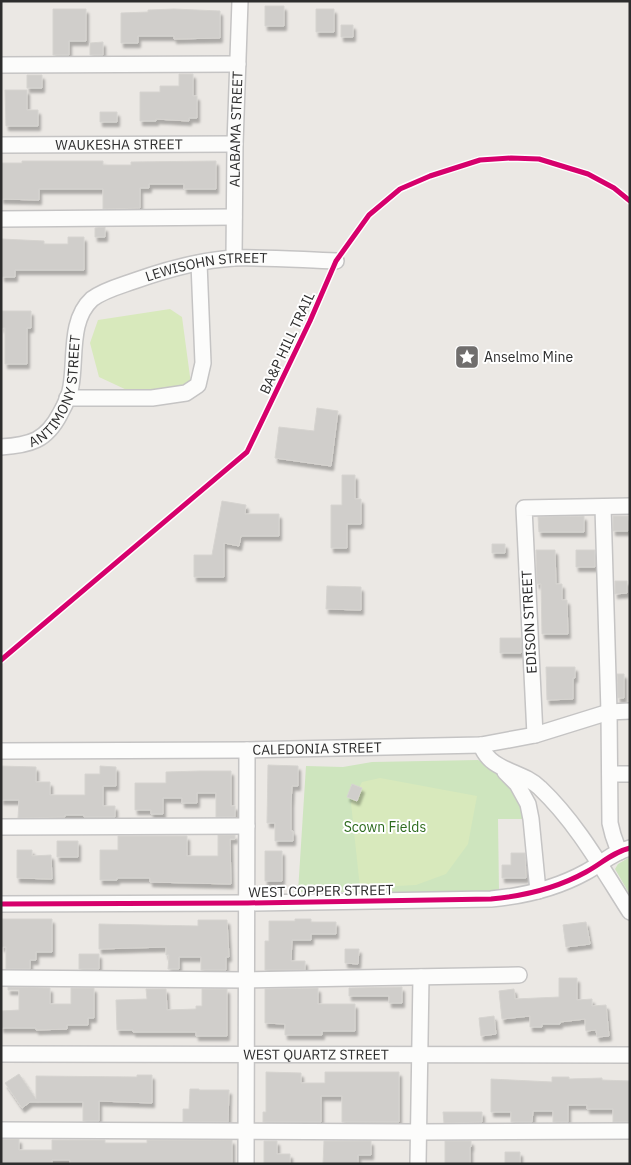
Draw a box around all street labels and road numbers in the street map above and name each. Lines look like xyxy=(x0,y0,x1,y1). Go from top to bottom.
street label: ALABAMA STREET xyxy=(226,71,247,187)
street label: WAUKESHA STREET xyxy=(55,135,183,154)
street label: LEWISOHN STREET xyxy=(143,249,268,286)
street label: BA&P HILL TRAIL xyxy=(255,289,319,397)
street label: ANTIMONY STREET xyxy=(26,334,84,451)
street label: EDISON STREET xyxy=(517,570,541,674)
street label: CALEDONIA STREET xyxy=(252,738,382,759)
street label: WEST COPPER STREET xyxy=(248,881,394,901)
street label: WEST QUARTZ STREET xyxy=(243,1045,389,1064)

